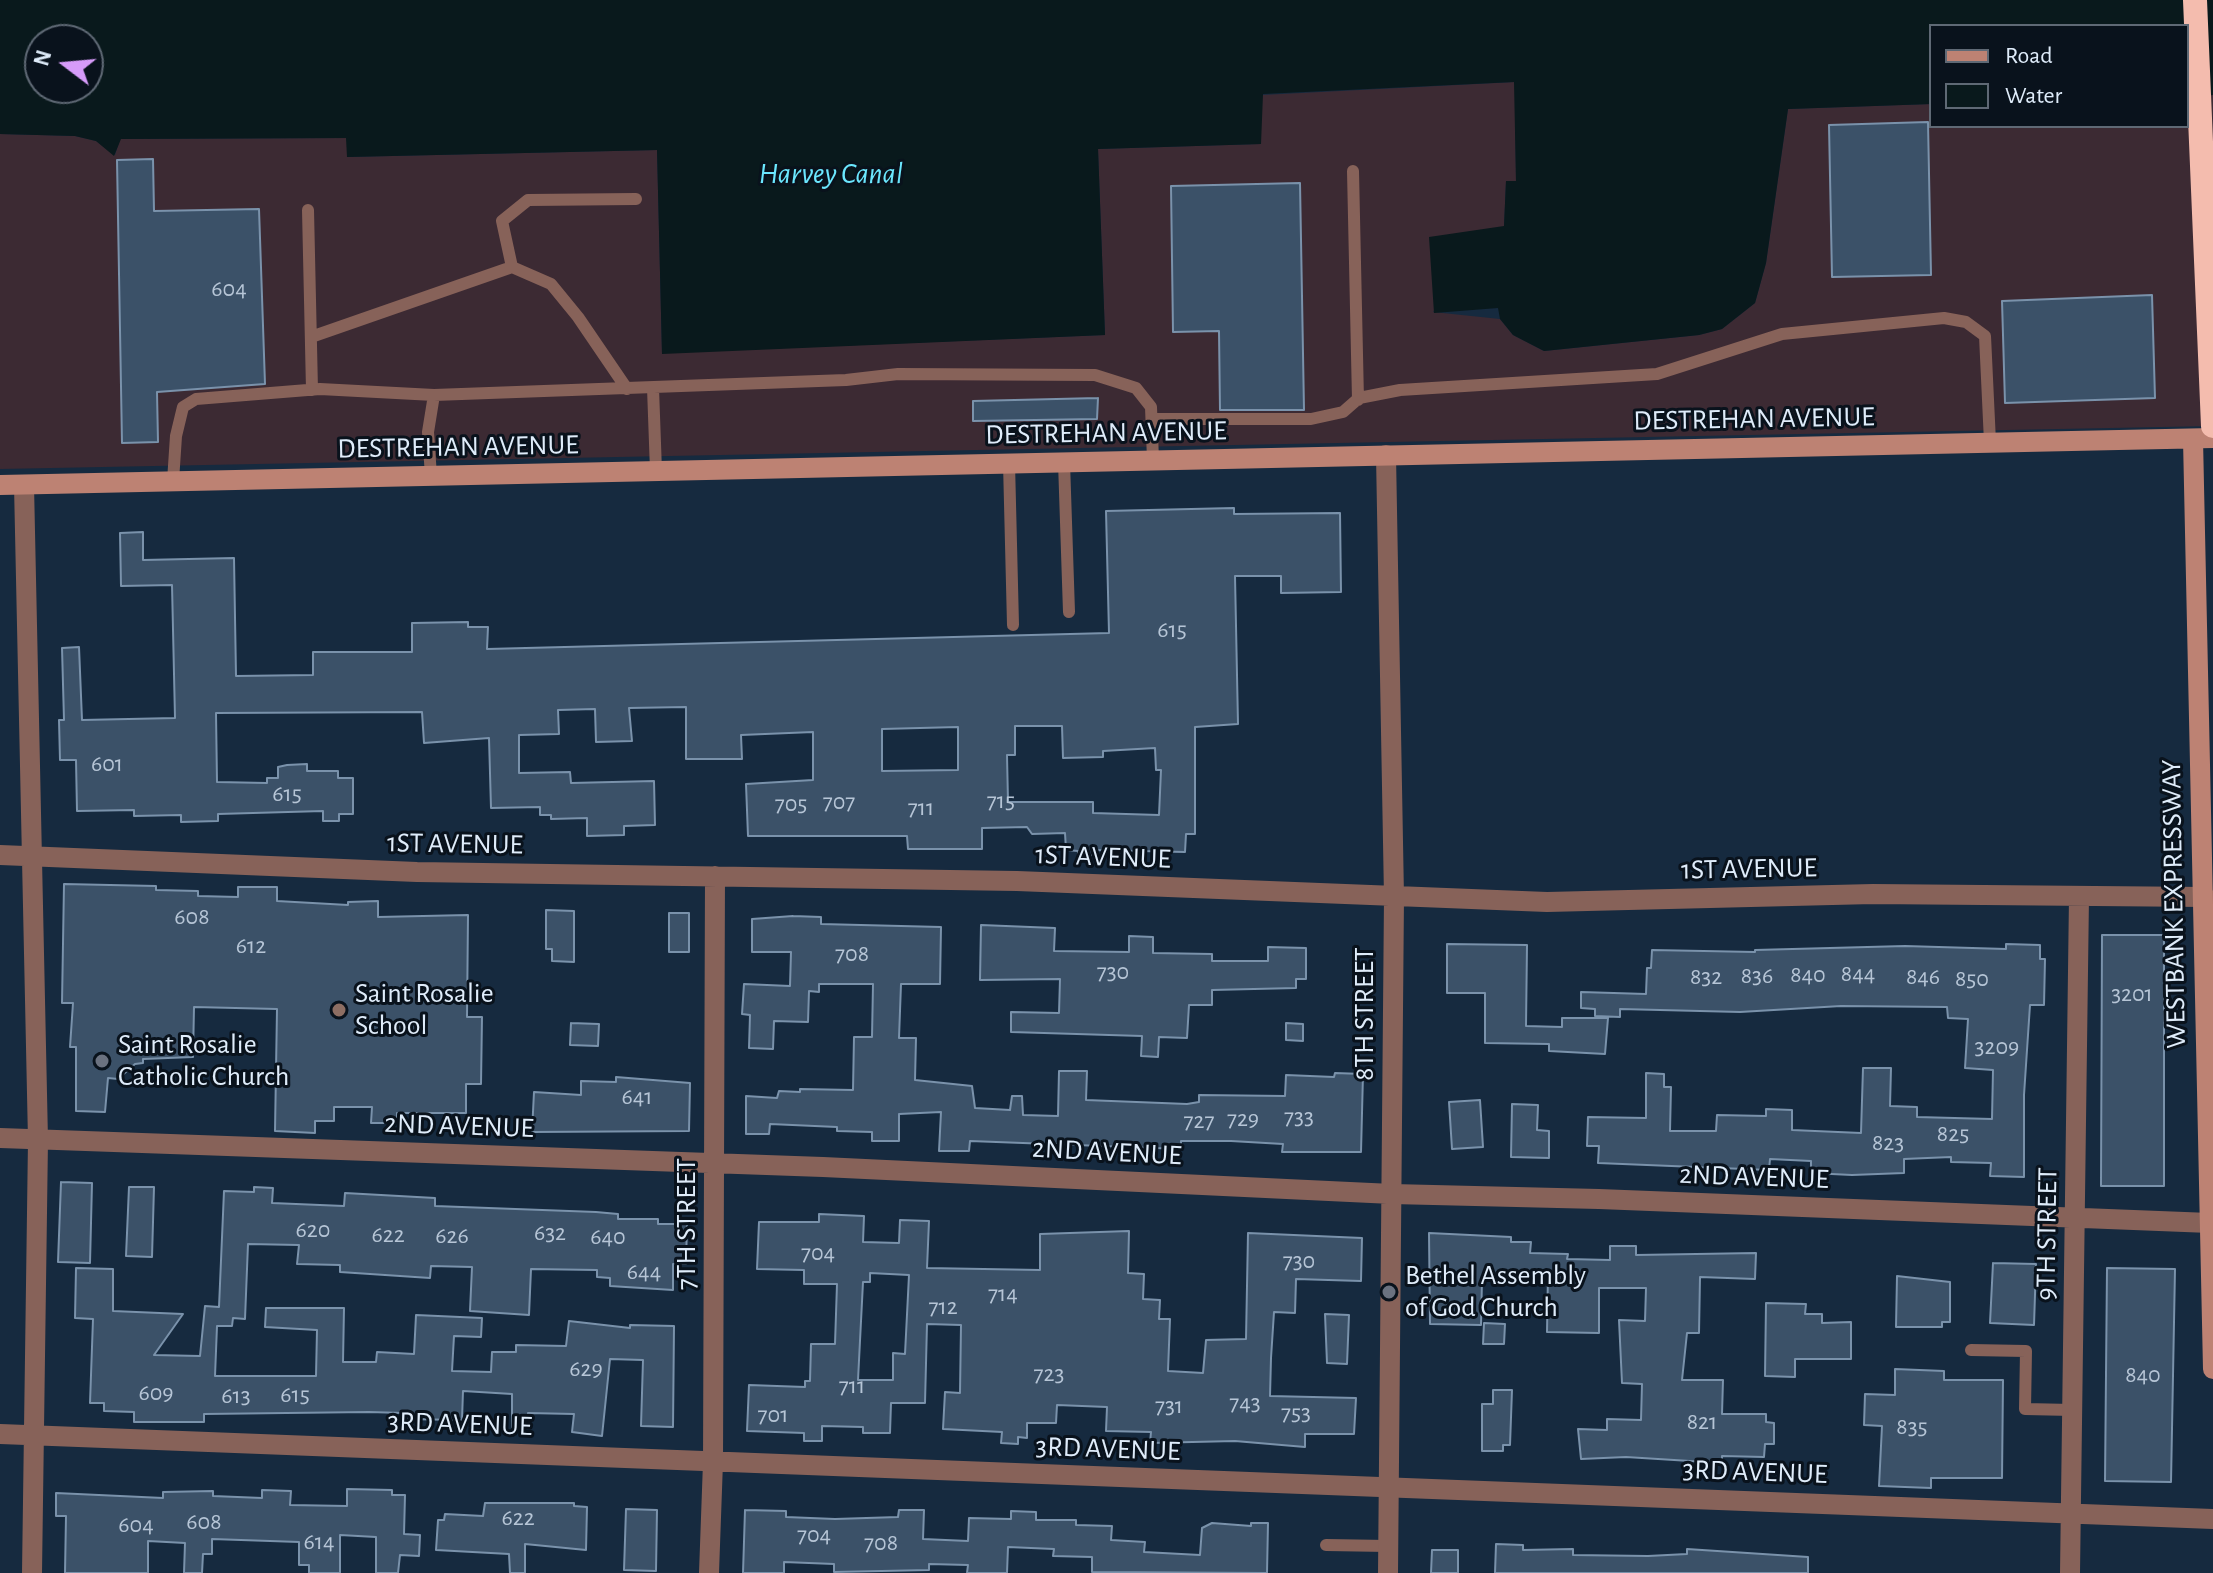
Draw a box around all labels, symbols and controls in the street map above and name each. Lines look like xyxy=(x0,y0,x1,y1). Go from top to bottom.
north arrow xyxy=(24,24,104,104)
legend xyxy=(1929,24,2189,128)
text: Road xyxy=(2005,44,2053,68)
text: N xyxy=(30,48,56,68)
text: Water xyxy=(2005,84,2062,108)
water label: Harvey Canal xyxy=(759,156,903,192)
house number: 604 xyxy=(211,275,247,303)
street label: DESTREHAN AVENUE xyxy=(1633,400,1875,438)
street label: DESTREHAN AVENUE xyxy=(985,414,1227,452)
street label: DESTREHAN AVENUE xyxy=(337,428,579,466)
house number: 615 xyxy=(1157,616,1187,644)
house number: 601 xyxy=(91,750,123,778)
street label: WESTBANK EXPRESSWAY xyxy=(2155,759,2193,1049)
house number: 615 xyxy=(272,780,302,808)
house number: 715 xyxy=(987,787,1015,815)
house number: 707 xyxy=(823,788,855,816)
house number: 705 xyxy=(775,790,807,818)
house number: 711 xyxy=(908,794,934,822)
street label: 1ST AVENUE xyxy=(387,826,523,862)
street label: 1ST AVENUE xyxy=(1035,838,1171,876)
street label: 1ST AVENUE xyxy=(1681,851,1817,887)
house number: 608 xyxy=(174,903,210,931)
house number: 612 xyxy=(236,932,266,960)
house number: 708 xyxy=(835,940,869,968)
street label: 8TH STREET xyxy=(1348,947,1382,1081)
house number: 730 xyxy=(1097,958,1129,986)
house number: 844 xyxy=(1841,960,1875,988)
house number: 840 xyxy=(1790,961,1826,989)
house number: 836 xyxy=(1741,962,1773,990)
house number: 832 xyxy=(1690,963,1722,991)
house number: 846 xyxy=(1906,963,1940,991)
house number: 850 xyxy=(1955,965,1989,993)
place label: Saint Rosalie School xyxy=(355,977,494,1043)
house number: 3201 xyxy=(2111,980,2153,1008)
marker: Saint Rosalie School xyxy=(330,1001,348,1019)
place label: Saint Rosalie Catholic Church xyxy=(118,1028,289,1094)
house number: 3209 xyxy=(1975,1033,2019,1061)
marker: Saint Rosalie Catholic Church xyxy=(93,1052,111,1070)
house number: 641 xyxy=(621,1083,653,1111)
house number: 733 xyxy=(1284,1103,1314,1131)
house number: 729 xyxy=(1227,1105,1259,1133)
street label: 2ND AVENUE xyxy=(384,1107,534,1145)
house number: 727 xyxy=(1184,1107,1214,1135)
house number: 825 xyxy=(1937,1120,1969,1148)
house number: 823 xyxy=(1872,1129,1904,1157)
street label: 2ND AVENUE xyxy=(1031,1131,1183,1173)
street label: 7TH STREET xyxy=(670,1158,704,1290)
street label: 2ND AVENUE xyxy=(1679,1158,1829,1196)
street label: 9TH STREET xyxy=(2029,1167,2065,1301)
house number: 620 xyxy=(296,1216,330,1244)
house number: 632 xyxy=(534,1219,566,1247)
house number: 622 xyxy=(371,1221,405,1249)
house number: 626 xyxy=(435,1222,469,1250)
house number: 640 xyxy=(590,1223,626,1251)
house number: 704 xyxy=(801,1239,835,1267)
house number: 730 xyxy=(1283,1247,1315,1275)
house number: 644 xyxy=(627,1258,661,1286)
place label: Bethel Assembly of God Church xyxy=(1405,1259,1586,1325)
house number: 714 xyxy=(988,1280,1018,1308)
marker: Bethel Assembly of God Church xyxy=(1380,1283,1398,1301)
house number: 712 xyxy=(928,1293,958,1321)
house number: 629 xyxy=(569,1355,603,1383)
house number: 723 xyxy=(1034,1360,1064,1388)
house number: 840 xyxy=(2125,1361,2161,1389)
house number: 711 xyxy=(839,1372,865,1400)
house number: 609 xyxy=(138,1379,174,1407)
house number: 615 xyxy=(280,1381,310,1409)
house number: 613 xyxy=(221,1382,251,1410)
house number: 743 xyxy=(1229,1389,1261,1417)
house number: 731 xyxy=(1155,1392,1183,1420)
house number: 753 xyxy=(1281,1399,1311,1427)
house number: 701 xyxy=(758,1401,788,1429)
street label: 3RD AVENUE xyxy=(387,1405,533,1443)
house number: 821 xyxy=(1687,1408,1717,1436)
house number: 835 xyxy=(1896,1413,1928,1441)
street label: 3RD AVENUE xyxy=(1035,1430,1181,1468)
street label: 3RD AVENUE xyxy=(1682,1453,1828,1491)
house number: 622 xyxy=(501,1504,535,1532)
house number: 608 xyxy=(186,1508,222,1536)
house number: 604 xyxy=(118,1511,154,1539)
house number: 704 xyxy=(797,1521,831,1549)
house number: 614 xyxy=(303,1528,335,1556)
house number: 708 xyxy=(864,1529,898,1557)

